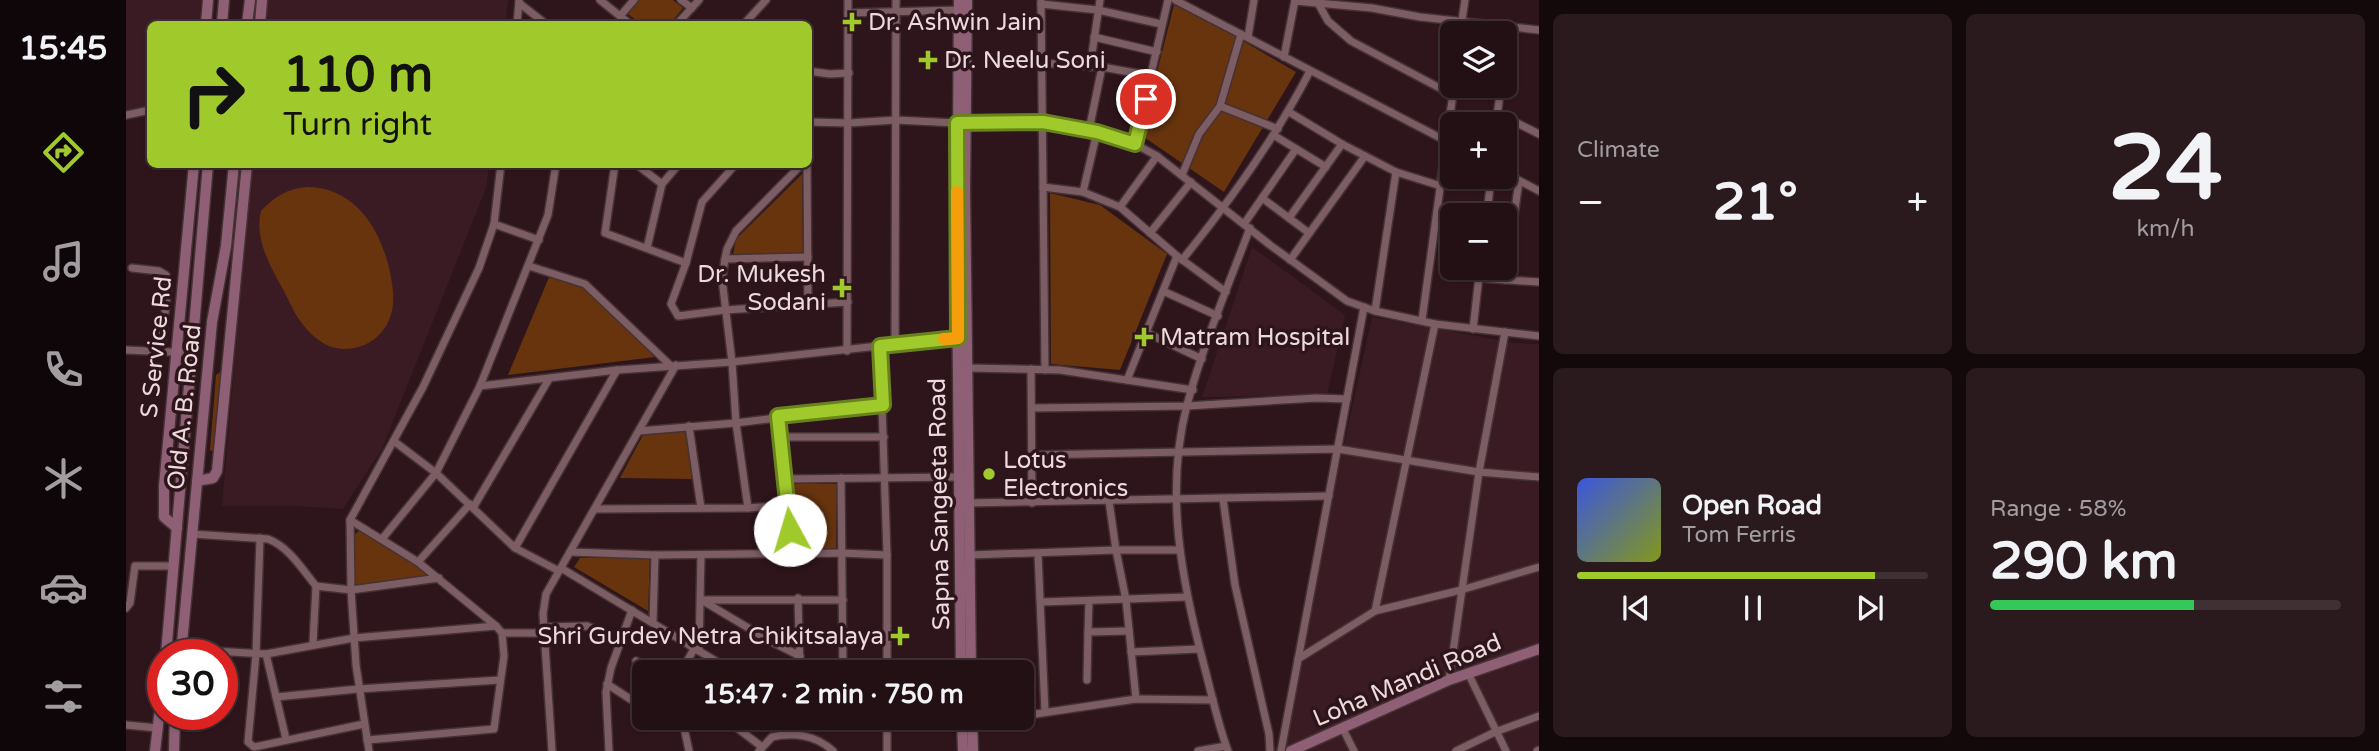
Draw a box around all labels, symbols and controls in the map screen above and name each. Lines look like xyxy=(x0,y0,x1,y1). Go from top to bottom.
place label: Dr. Ashwin Jain xyxy=(868,8,1042,37)
marker: Dr. Ashwin Jain xyxy=(842,12,862,32)
map controls xyxy=(1440,21,1517,280)
button: layers xyxy=(1440,21,1517,98)
text: 15:45 xyxy=(19,30,107,68)
text: 110 m xyxy=(283,46,433,105)
place label: Dr. Neelu Soni xyxy=(944,46,1106,75)
icon: right xyxy=(168,49,259,140)
marker: Dr. Neelu Soni xyxy=(918,50,938,70)
pin xyxy=(1116,69,1176,129)
icon: arrive xyxy=(1127,80,1165,118)
text: Turn right xyxy=(283,106,432,144)
button: + xyxy=(1440,112,1517,189)
text: 24 xyxy=(2108,114,2223,224)
icon: directions xyxy=(39,128,88,177)
text: Climate xyxy=(1577,136,1660,164)
text: 21° xyxy=(1713,171,1798,234)
text: − xyxy=(1577,180,1604,226)
text: + xyxy=(1907,180,1928,226)
button: − xyxy=(1440,203,1517,280)
text: km/h xyxy=(2137,215,2194,243)
icon: music xyxy=(39,237,88,286)
place label: Dr. Mukesh Sodani xyxy=(697,260,826,317)
street label: S Service Rd xyxy=(135,275,178,419)
marker: Dr. Mukesh Sodani xyxy=(832,278,852,298)
street label: Old A. B. Road xyxy=(161,323,208,491)
place label: Matram Hospital xyxy=(1160,323,1350,352)
marker: Matram Hospital xyxy=(1134,327,1154,347)
icon: phone xyxy=(39,345,88,394)
street label: Sapna Sangeeta Road xyxy=(923,378,956,630)
place label: Lotus Electronics xyxy=(1003,446,1128,503)
icon: climate xyxy=(39,454,88,503)
marker: Lotus Electronics xyxy=(981,466,997,482)
text: Open Road xyxy=(1682,490,1822,521)
position arrow xyxy=(753,493,827,567)
text: Range · 58% xyxy=(1990,495,2126,523)
text: Tom Ferris xyxy=(1682,521,1796,549)
text: 290 km xyxy=(1990,530,2178,593)
icon: car xyxy=(39,563,88,612)
icon: previous xyxy=(1617,589,1655,627)
icon: pause xyxy=(1734,589,1772,627)
icon: next xyxy=(1851,589,1889,627)
place label: Shri Gurdev Netra Chikitsalaya xyxy=(538,622,884,651)
marker: Shri Gurdev Netra Chikitsalaya xyxy=(890,626,910,646)
street label: Loha Mandi Road xyxy=(1309,628,1506,733)
speed limit sign: 30 xyxy=(147,639,238,730)
icon: filters xyxy=(39,672,88,721)
text: 15:47 · 2 min · 750 m xyxy=(702,679,964,710)

